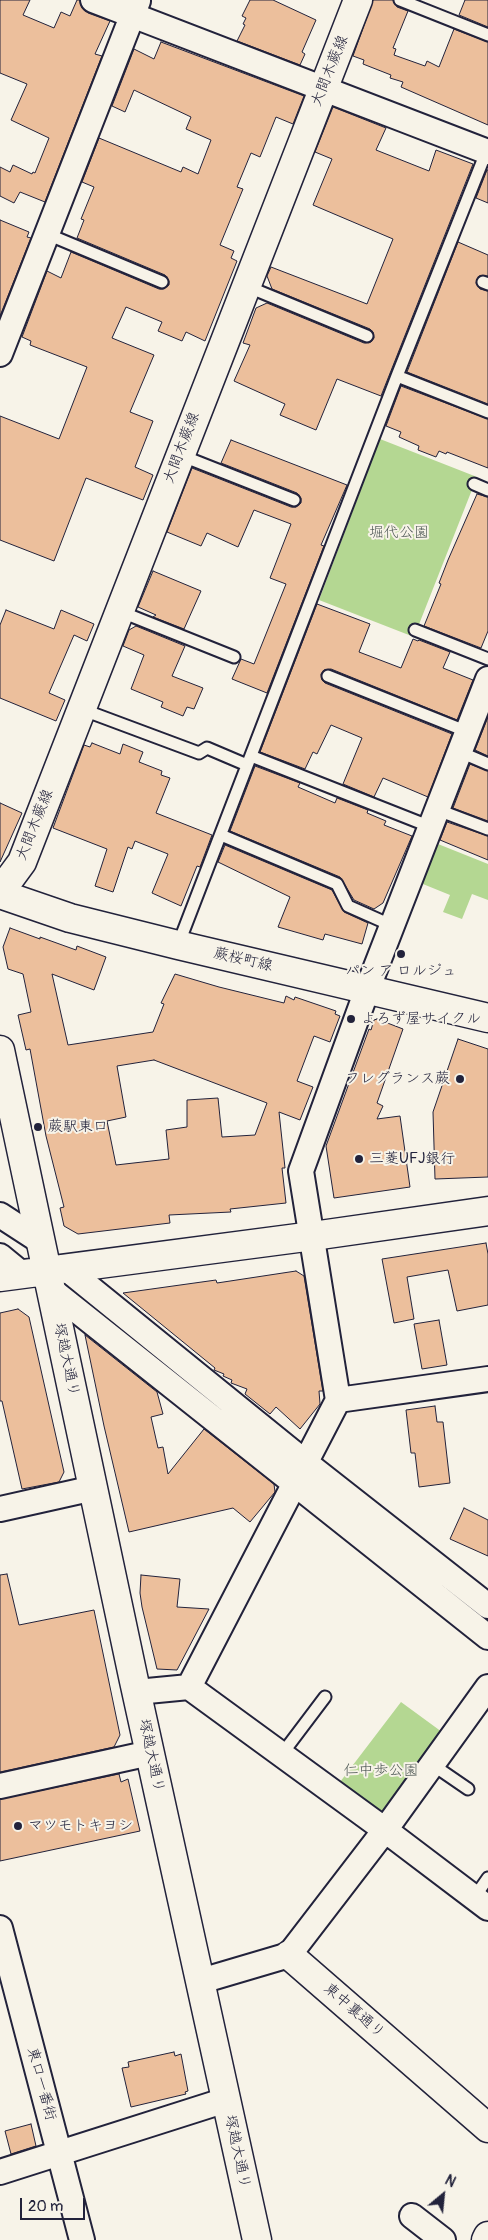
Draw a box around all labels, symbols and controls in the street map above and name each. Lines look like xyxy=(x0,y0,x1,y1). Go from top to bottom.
street label: 大間木蕨線 xyxy=(308,33,352,109)
street label: 大間木蕨線 xyxy=(160,410,204,486)
park label: 堀代公園 xyxy=(369,524,429,542)
street label: 大間木蕨線 xyxy=(13,787,57,863)
street label: 蕨桜町線 xyxy=(212,944,274,976)
marker: パン ア ロルジュ xyxy=(395,948,407,960)
place label: パン ア ロルジュ xyxy=(345,962,457,980)
place label: よろず屋サイクル xyxy=(361,1010,481,1028)
marker: よろず屋サイクル xyxy=(345,1013,357,1025)
place label: フレグランス蕨 xyxy=(345,1070,450,1088)
marker: フレグランス蕨 xyxy=(454,1073,466,1085)
place label: 蕨駅東口 xyxy=(48,1118,108,1136)
marker: 蕨駅東口 xyxy=(32,1121,44,1133)
place label: 三菱UFJ銀行 xyxy=(369,1150,455,1168)
marker: 三菱UFJ銀行 xyxy=(353,1153,365,1165)
street label: 塚越大通り xyxy=(49,1321,83,1399)
street label: 塚越大通り xyxy=(134,1717,168,1795)
park label: 仁中歩公園 xyxy=(344,1762,418,1780)
place label: マツモトキヨシ xyxy=(28,1817,133,1835)
marker: マツモトキヨシ xyxy=(12,1820,24,1832)
street label: 東中裏通り xyxy=(320,1980,388,2042)
street label: 東口一番街 xyxy=(23,2045,59,2123)
street label: 塚越大通り xyxy=(220,2113,254,2191)
north arrow xyxy=(418,2170,468,2220)
text: N xyxy=(442,2172,458,2191)
scale bar xyxy=(22,2188,88,2220)
text: 20 m xyxy=(28,2197,63,2216)

